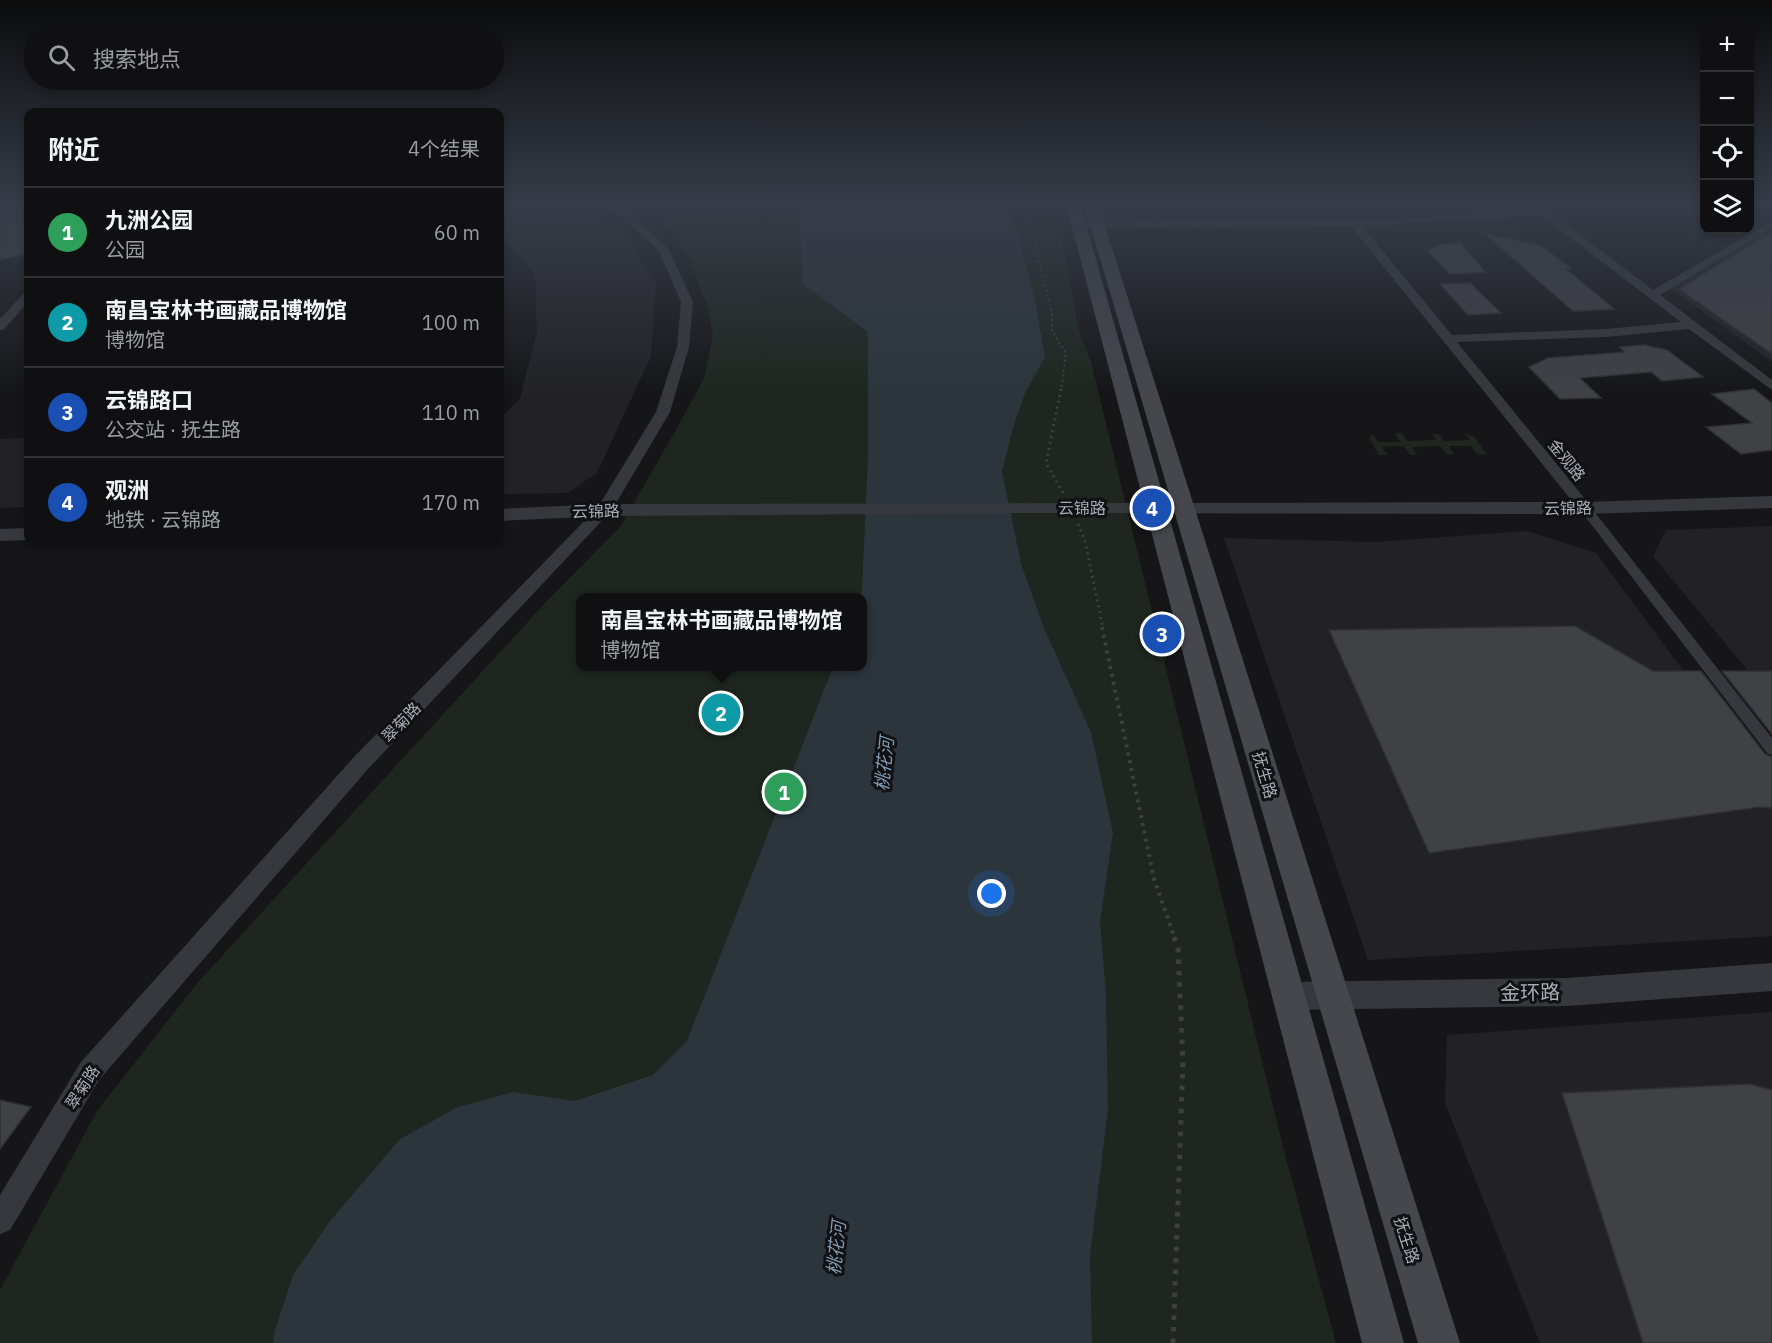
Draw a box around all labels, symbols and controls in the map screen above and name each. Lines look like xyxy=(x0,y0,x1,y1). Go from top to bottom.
map controls xyxy=(1700,18,1754,234)
button: + xyxy=(1700,18,1754,72)
search box xyxy=(24,24,504,90)
icon: search xyxy=(45,41,78,74)
text: 搜索地点 xyxy=(93,44,181,73)
button: − xyxy=(1700,72,1754,126)
button: locate xyxy=(1700,126,1754,180)
text: 附近 xyxy=(48,132,100,166)
text: 4个结果 xyxy=(408,135,480,162)
button: layers xyxy=(1700,180,1754,234)
text: 九洲公园 xyxy=(105,205,193,234)
text: 1 xyxy=(62,219,74,246)
text: 60 m xyxy=(434,219,480,246)
text: 公园 xyxy=(105,236,145,263)
text: 南昌宝林书画藏品博物馆 xyxy=(105,295,347,324)
text: 2 xyxy=(62,309,74,336)
text: 100 m xyxy=(422,309,480,336)
text: 博物馆 xyxy=(105,326,165,353)
text: 云锦路口 xyxy=(105,385,193,414)
text: 3 xyxy=(62,399,74,426)
text: 110 m xyxy=(422,399,480,426)
text: 公交站 · 抚生路 xyxy=(105,416,241,443)
street label: 金观路 xyxy=(1544,435,1590,485)
text: 观洲 xyxy=(105,475,149,504)
pin: 4 xyxy=(1132,486,1172,530)
text: 4 xyxy=(62,489,74,516)
text: 170 m xyxy=(422,489,480,516)
street label: 云锦路 xyxy=(1058,498,1106,518)
street label: 云锦路 xyxy=(1544,498,1592,518)
street label: 云锦路 xyxy=(572,501,620,521)
text: 地铁 · 云锦路 xyxy=(105,506,221,533)
popup xyxy=(576,593,867,671)
text: 南昌宝林书画藏品博物馆 xyxy=(600,605,843,634)
pin: 3 xyxy=(1142,612,1182,656)
text: 博物馆 xyxy=(600,636,660,663)
pin: 2 xyxy=(702,690,740,736)
street label: 翠菊路 xyxy=(377,698,425,746)
water label: 桃花河 xyxy=(870,733,899,792)
street label: 抚生路 xyxy=(1249,749,1281,801)
pin: 1 xyxy=(764,770,804,814)
your location xyxy=(977,879,1006,908)
street label: 金环路 xyxy=(1500,978,1560,1006)
street label: 翠菊路 xyxy=(61,1061,103,1113)
street label: 抚生路 xyxy=(1390,1214,1424,1266)
water label: 桃花河 xyxy=(822,1217,851,1276)

